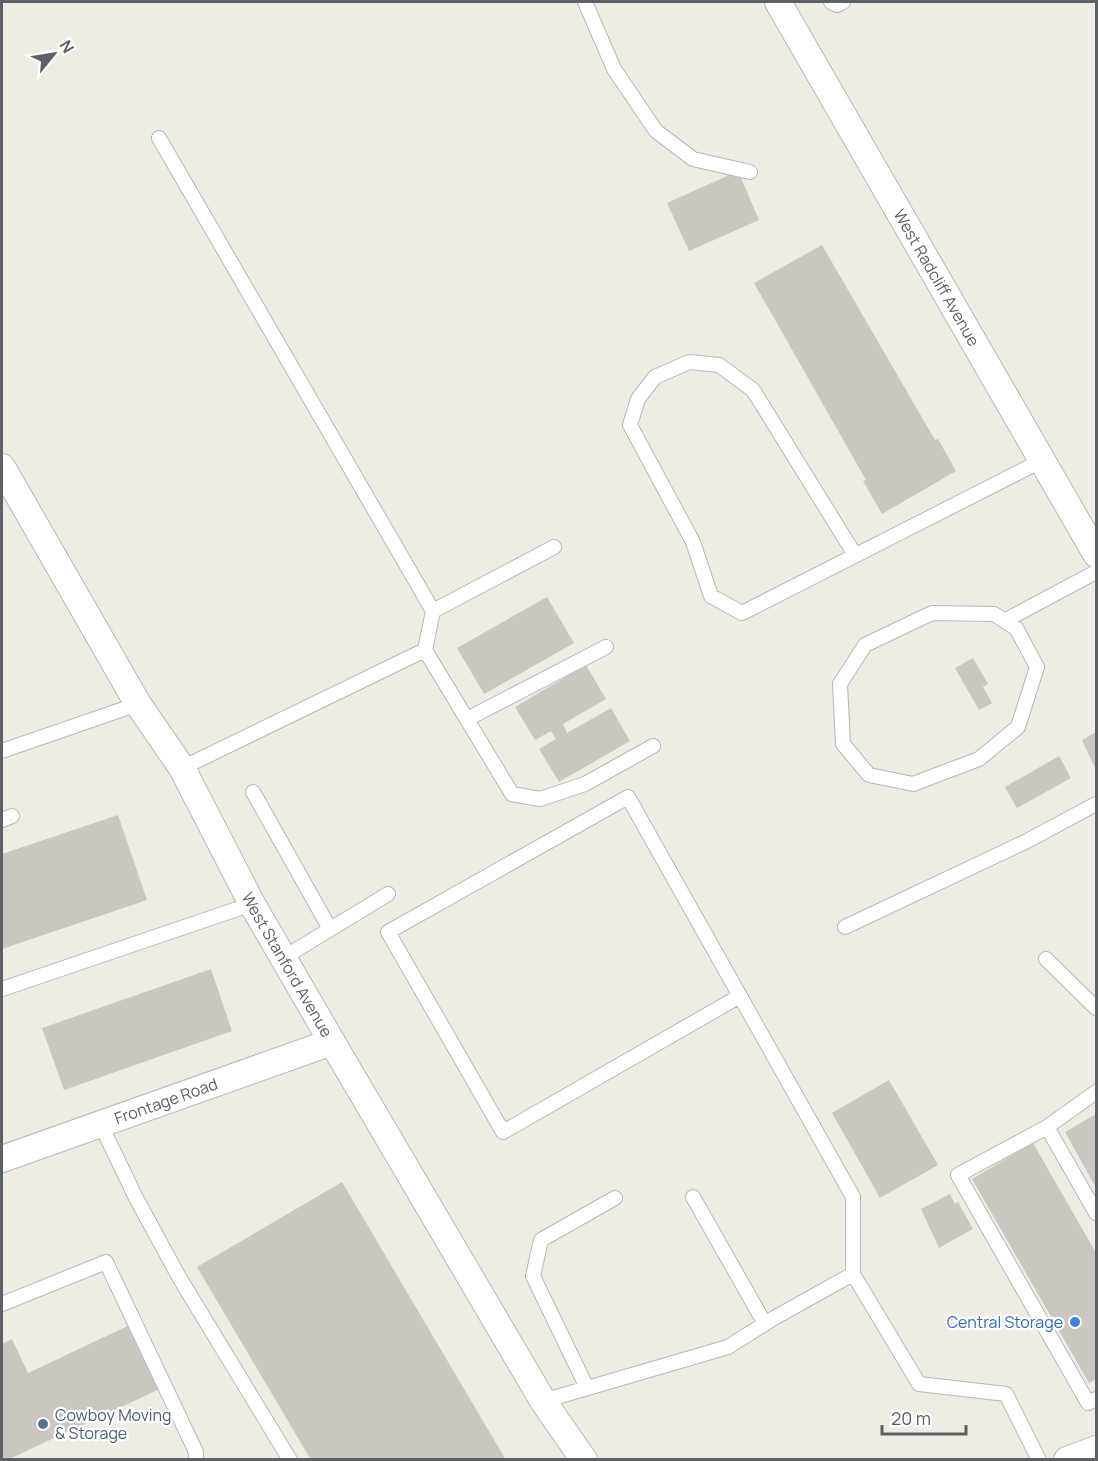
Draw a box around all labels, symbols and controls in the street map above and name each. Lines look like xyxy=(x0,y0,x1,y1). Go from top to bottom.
north arrow xyxy=(24,24,84,84)
text: N xyxy=(55,36,79,57)
street label: West Radcliff Avenue xyxy=(889,205,985,350)
street label: West Stanford Avenue xyxy=(237,888,338,1041)
street label: Frontage Road xyxy=(111,1072,221,1129)
place label: Central Storage xyxy=(947,1311,1063,1333)
marker: Central Storage xyxy=(1068,1315,1082,1329)
scale bar xyxy=(882,1398,966,1436)
place label: Cowboy Moving & Storage xyxy=(55,1404,172,1444)
text: 20 m xyxy=(891,1406,931,1430)
marker: Cowboy Moving & Storage xyxy=(36,1417,50,1431)

